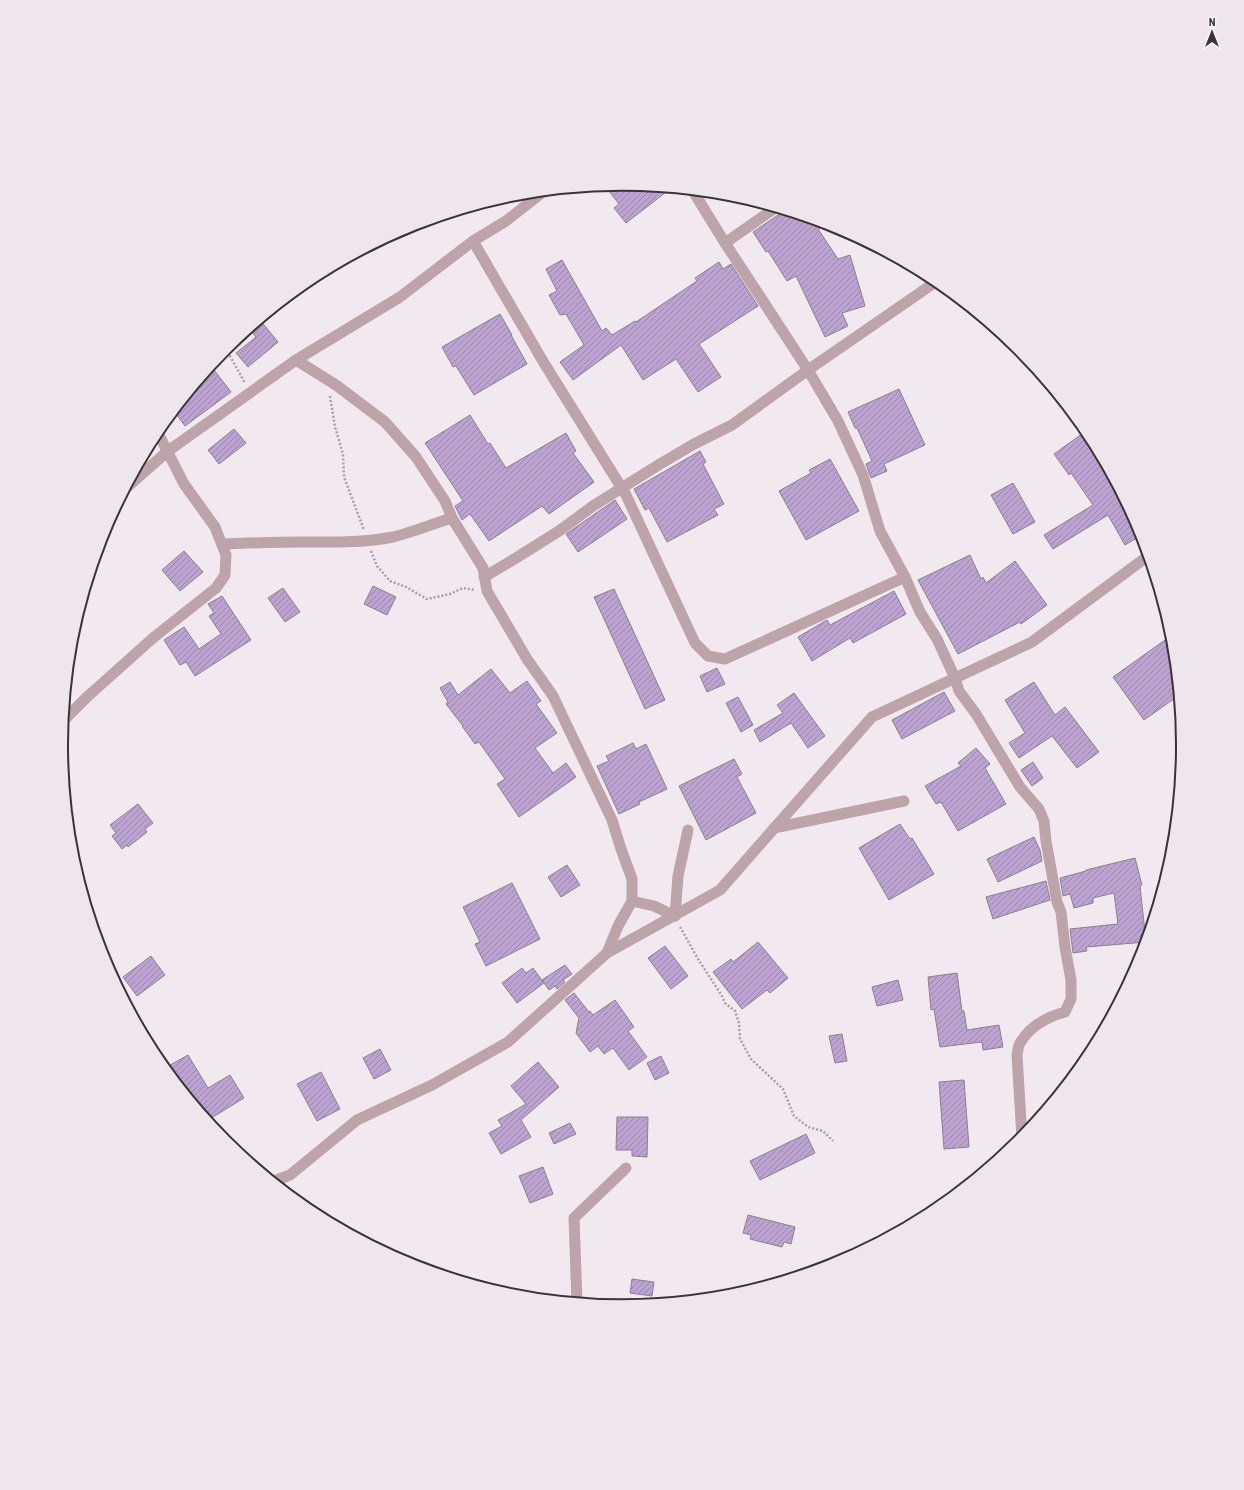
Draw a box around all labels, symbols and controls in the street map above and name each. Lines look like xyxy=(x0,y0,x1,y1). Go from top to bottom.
north arrow xyxy=(1192,12,1232,52)
text: N xyxy=(1209,16,1216,29)

